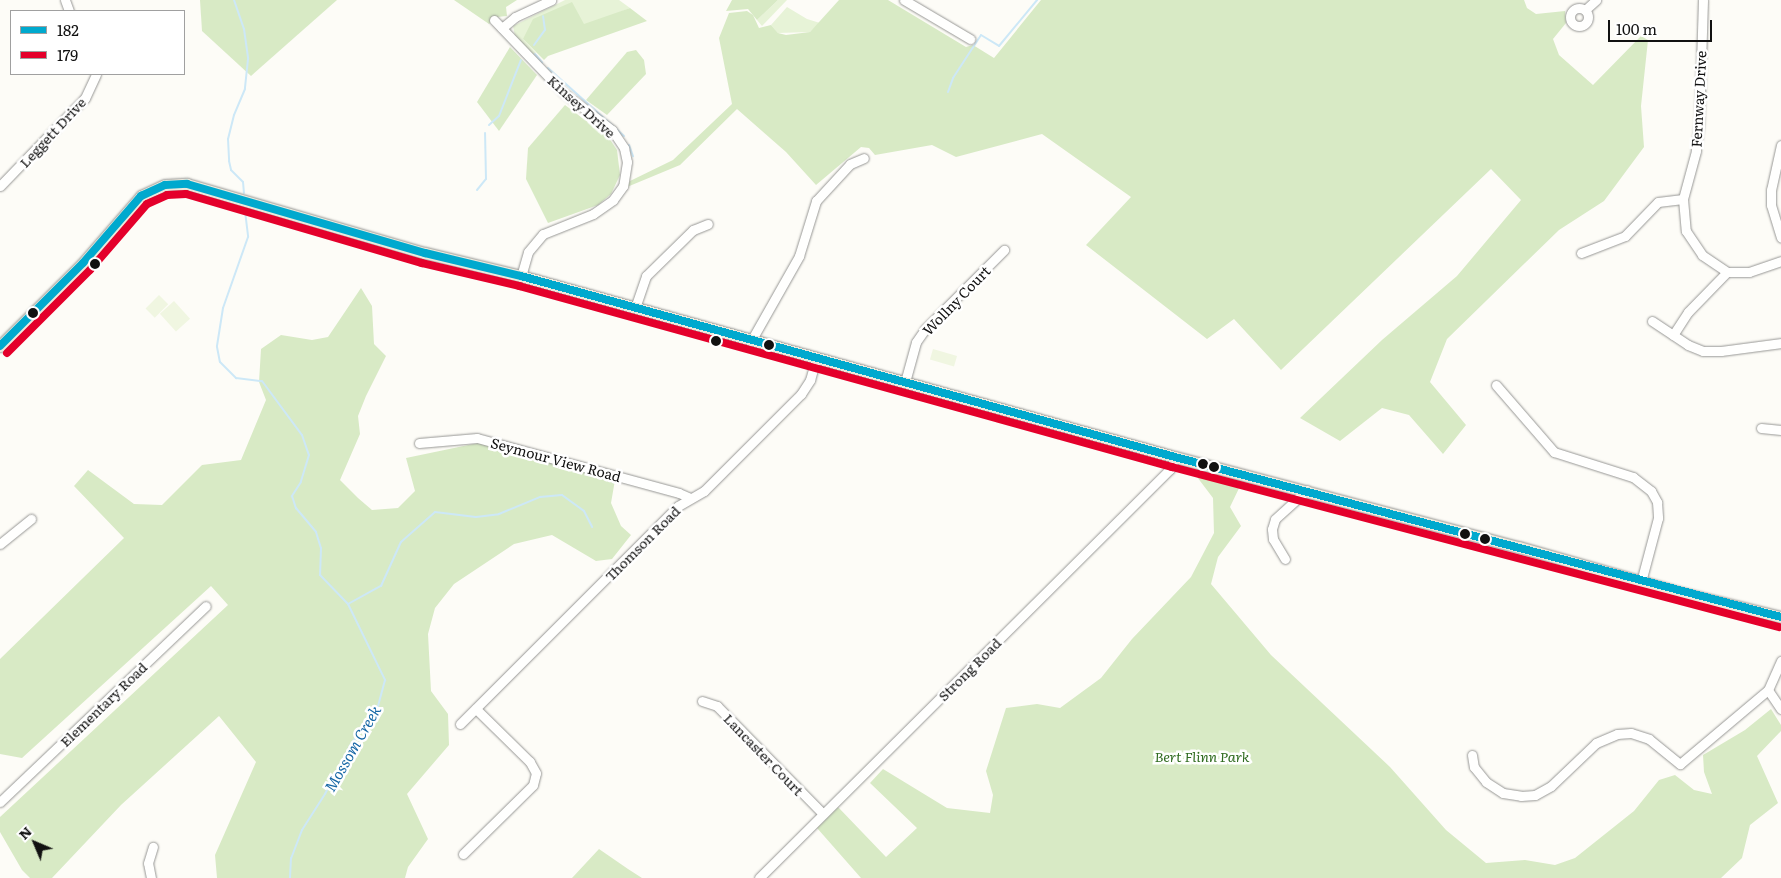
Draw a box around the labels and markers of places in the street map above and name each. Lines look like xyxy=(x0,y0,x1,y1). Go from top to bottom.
unlabelled marker xyxy=(90,259,100,269)
unlabelled marker xyxy=(28,308,38,318)
unlabelled marker xyxy=(711,336,721,346)
unlabelled marker xyxy=(764,340,774,350)
unlabelled marker xyxy=(1198,459,1208,469)
unlabelled marker xyxy=(1209,462,1219,472)
unlabelled marker xyxy=(1460,529,1470,539)
unlabelled marker xyxy=(1480,534,1490,544)

